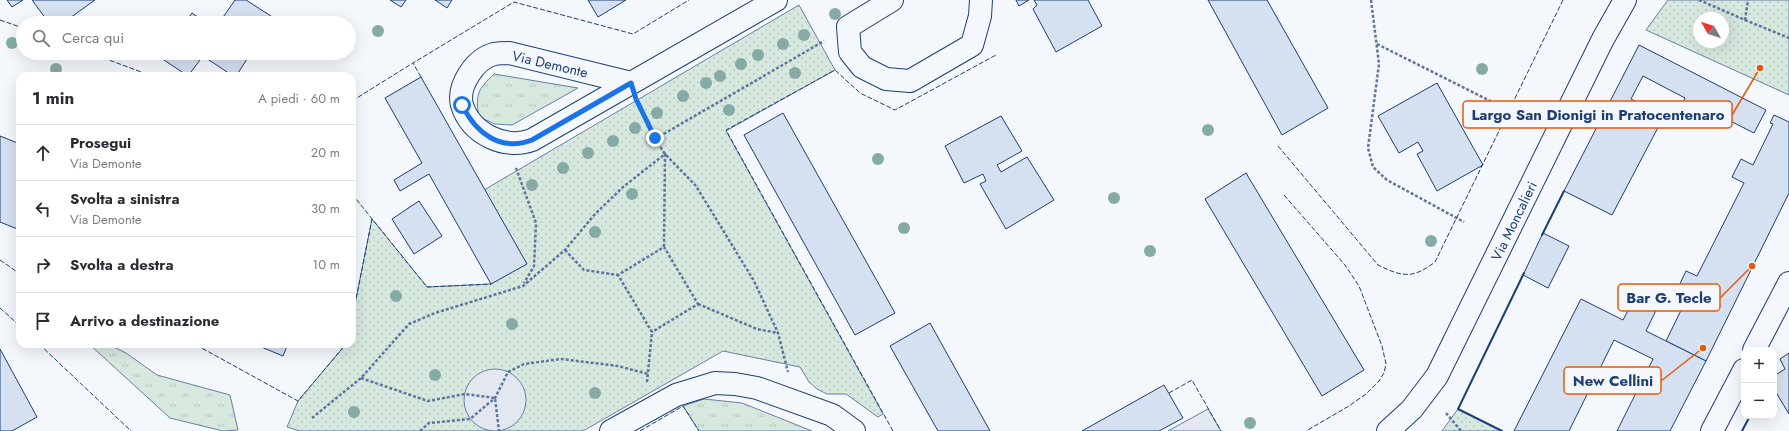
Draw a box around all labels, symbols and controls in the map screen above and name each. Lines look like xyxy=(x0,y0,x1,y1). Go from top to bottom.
north arrow xyxy=(1693,12,1729,48)
search box xyxy=(16,16,356,60)
icon: search xyxy=(30,27,52,49)
text: Cerca qui xyxy=(62,27,124,49)
street label: Via Demonte xyxy=(510,46,590,82)
text: 1 min xyxy=(32,86,74,110)
text: A piedi · 60 m xyxy=(258,89,340,108)
route start xyxy=(453,96,471,114)
callout: Largo San Dionigi in Pratocentenaro xyxy=(1463,101,1732,128)
text: Largo San Dionigi in Pratocentenaro xyxy=(1471,104,1725,126)
route end xyxy=(646,129,664,147)
text: Prosegui xyxy=(70,132,131,154)
icon: ahead xyxy=(32,142,54,164)
text: 20 m xyxy=(311,143,340,162)
text: Via Demonte xyxy=(70,154,142,173)
street label: Via Moncalieri xyxy=(1486,178,1542,264)
text: Svolta a sinistra xyxy=(70,188,180,210)
icon: left xyxy=(32,198,54,220)
text: 30 m xyxy=(311,199,340,218)
text: Via Demonte xyxy=(70,210,142,229)
icon: right xyxy=(32,254,54,276)
text: Svolta a destra xyxy=(70,254,174,276)
text: 10 m xyxy=(312,255,340,274)
callout: Bar G. Tecle xyxy=(1618,284,1720,311)
text: Bar G. Tecle xyxy=(1626,287,1712,309)
icon: arrive xyxy=(32,310,54,332)
text: Arrivo a destinazione xyxy=(70,310,219,332)
map controls xyxy=(1741,347,1777,419)
button: + xyxy=(1741,347,1777,383)
callout: New Cellini xyxy=(1564,367,1661,394)
text: New Cellini xyxy=(1573,370,1653,392)
button: − xyxy=(1741,383,1777,419)

